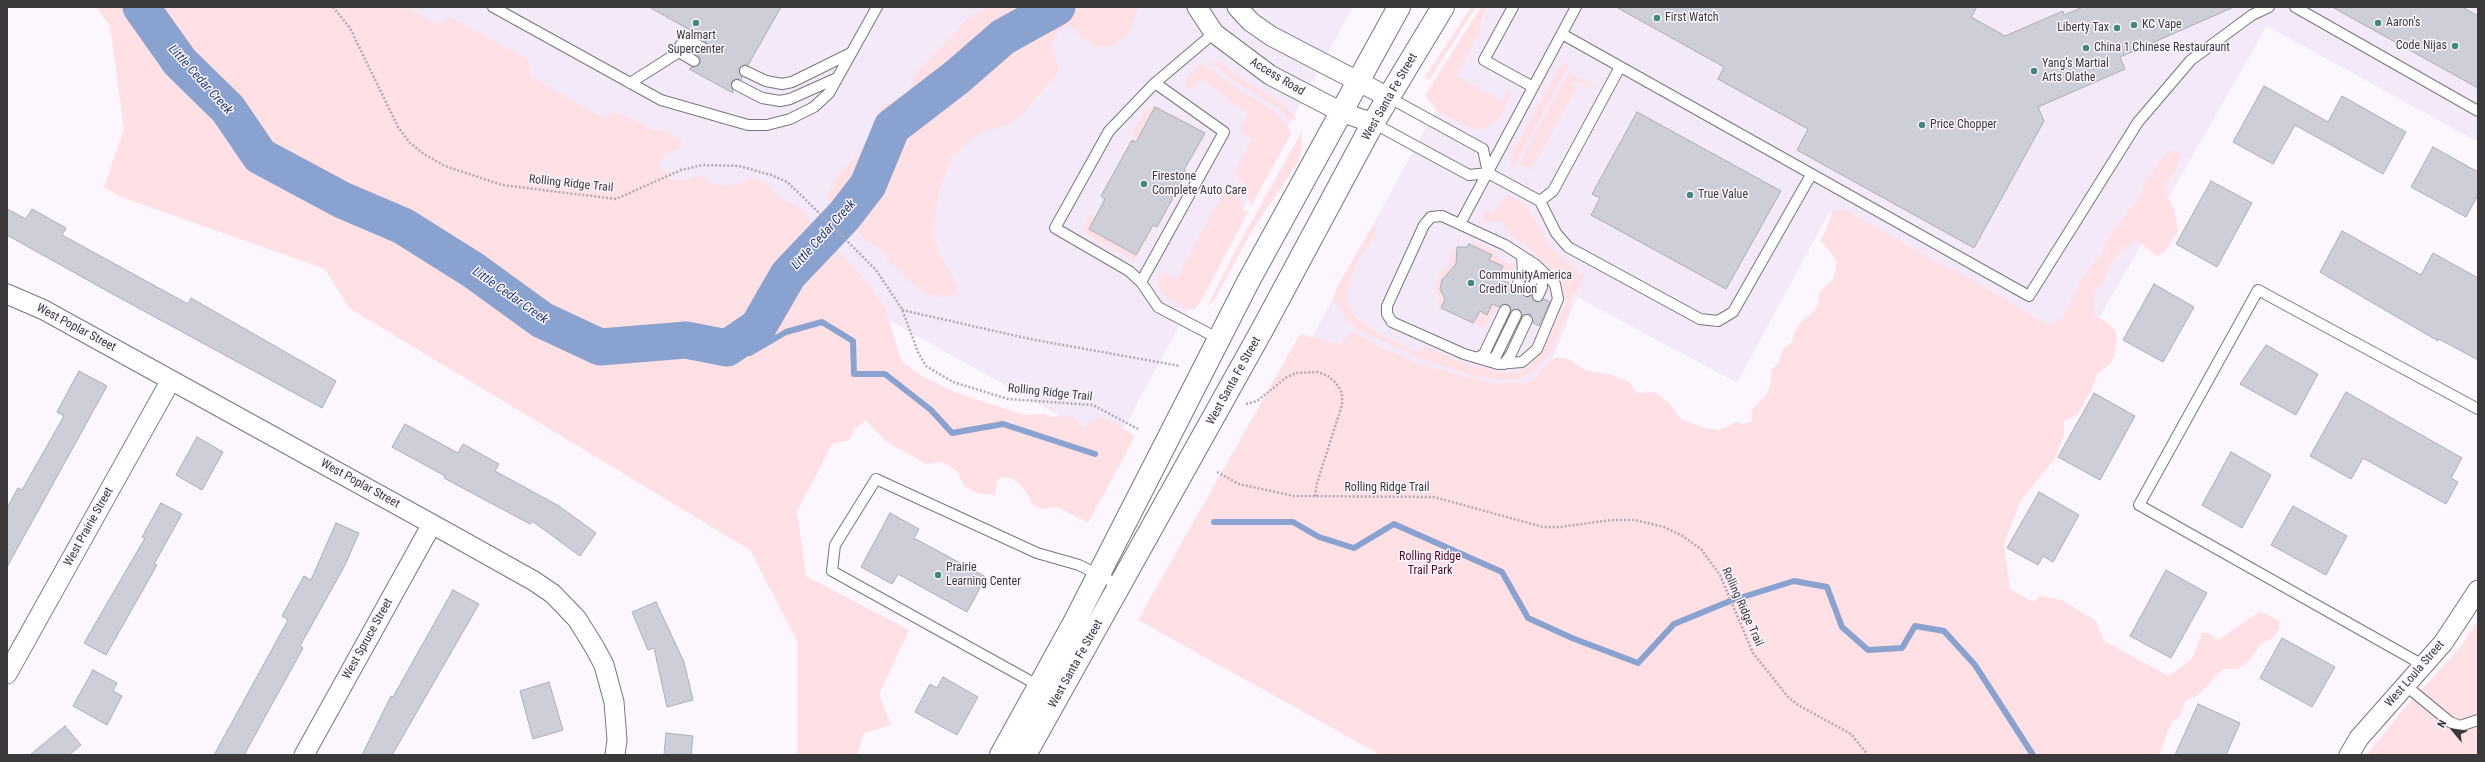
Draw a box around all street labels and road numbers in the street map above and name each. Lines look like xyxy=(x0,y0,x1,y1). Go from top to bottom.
street label: West Santa Fe Street xyxy=(1359,51,1421,143)
street label: Access Road xyxy=(1247,55,1307,99)
street label: Rolling Ridge Trail xyxy=(528,172,614,196)
street label: West Poplar Street xyxy=(34,301,118,355)
street label: West Santa Fe Street xyxy=(1204,335,1264,427)
street label: Rolling Ridge Trail xyxy=(1007,381,1093,405)
street label: West Poplar Street xyxy=(318,456,402,512)
street label: Rolling Ridge Trail xyxy=(1345,481,1429,495)
street label: West Prairie Street xyxy=(61,485,117,569)
street label: Rolling Ridge Trail xyxy=(1718,565,1766,649)
street label: West Spruce Street xyxy=(340,596,396,682)
street label: West Santa Fe Street xyxy=(1046,618,1106,710)
street label: West Loula Street xyxy=(2382,638,2448,710)

